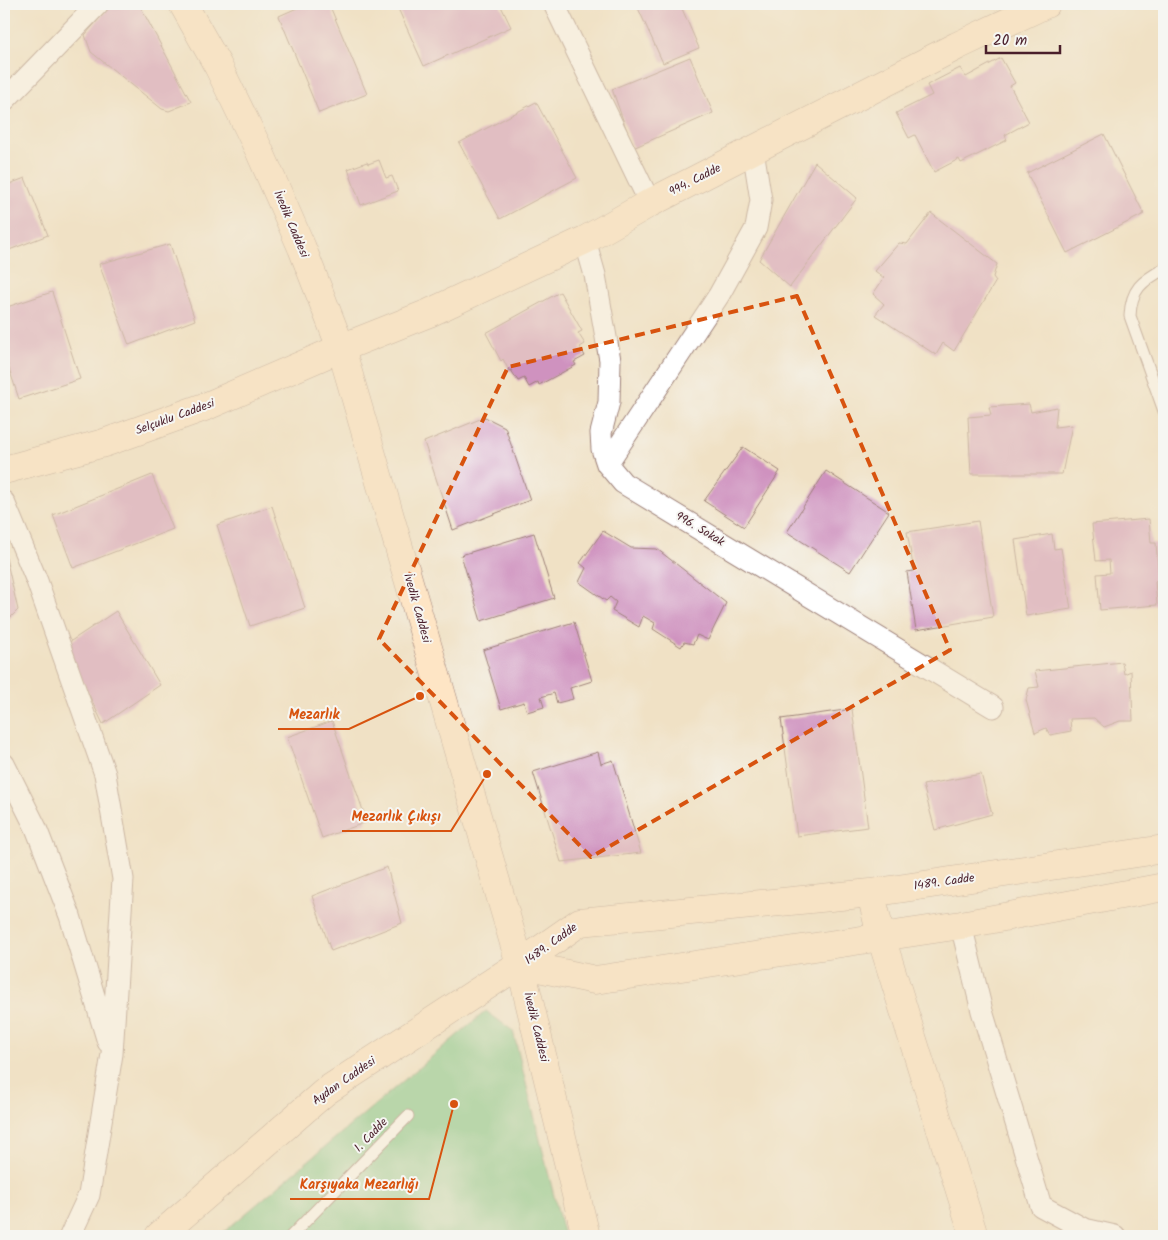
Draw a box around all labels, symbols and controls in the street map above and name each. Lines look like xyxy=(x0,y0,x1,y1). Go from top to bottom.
scale bar xyxy=(986,22,1059,54)
text: 20 m xyxy=(993,29,1027,53)
street label: 994. Cadde xyxy=(666,159,725,201)
street label: İvedik Caddesi xyxy=(268,187,314,262)
street label: Selçuklu Caddesi xyxy=(133,393,218,440)
street label: 996. Sokak xyxy=(672,507,729,551)
street label: İvedik Caddesi xyxy=(398,571,436,646)
callout: Mezarlık xyxy=(278,700,349,729)
text: Mezarlık xyxy=(289,704,340,726)
callout: Mezarlık Çıkışı xyxy=(342,802,451,831)
text: Mezarlık Çıkışı xyxy=(351,806,441,828)
street label: 1489. Cadde xyxy=(912,868,976,896)
street label: 1489. Cadde xyxy=(521,918,582,970)
street label: İvedik Caddesi xyxy=(518,990,554,1065)
street label: Aydan Caddesi xyxy=(308,1051,381,1110)
street label: 1. Cadde xyxy=(350,1113,393,1157)
callout: Karşıyaka Mezarlığı xyxy=(290,1170,429,1199)
text: Karşıyaka Mezarlığı xyxy=(300,1174,419,1196)

